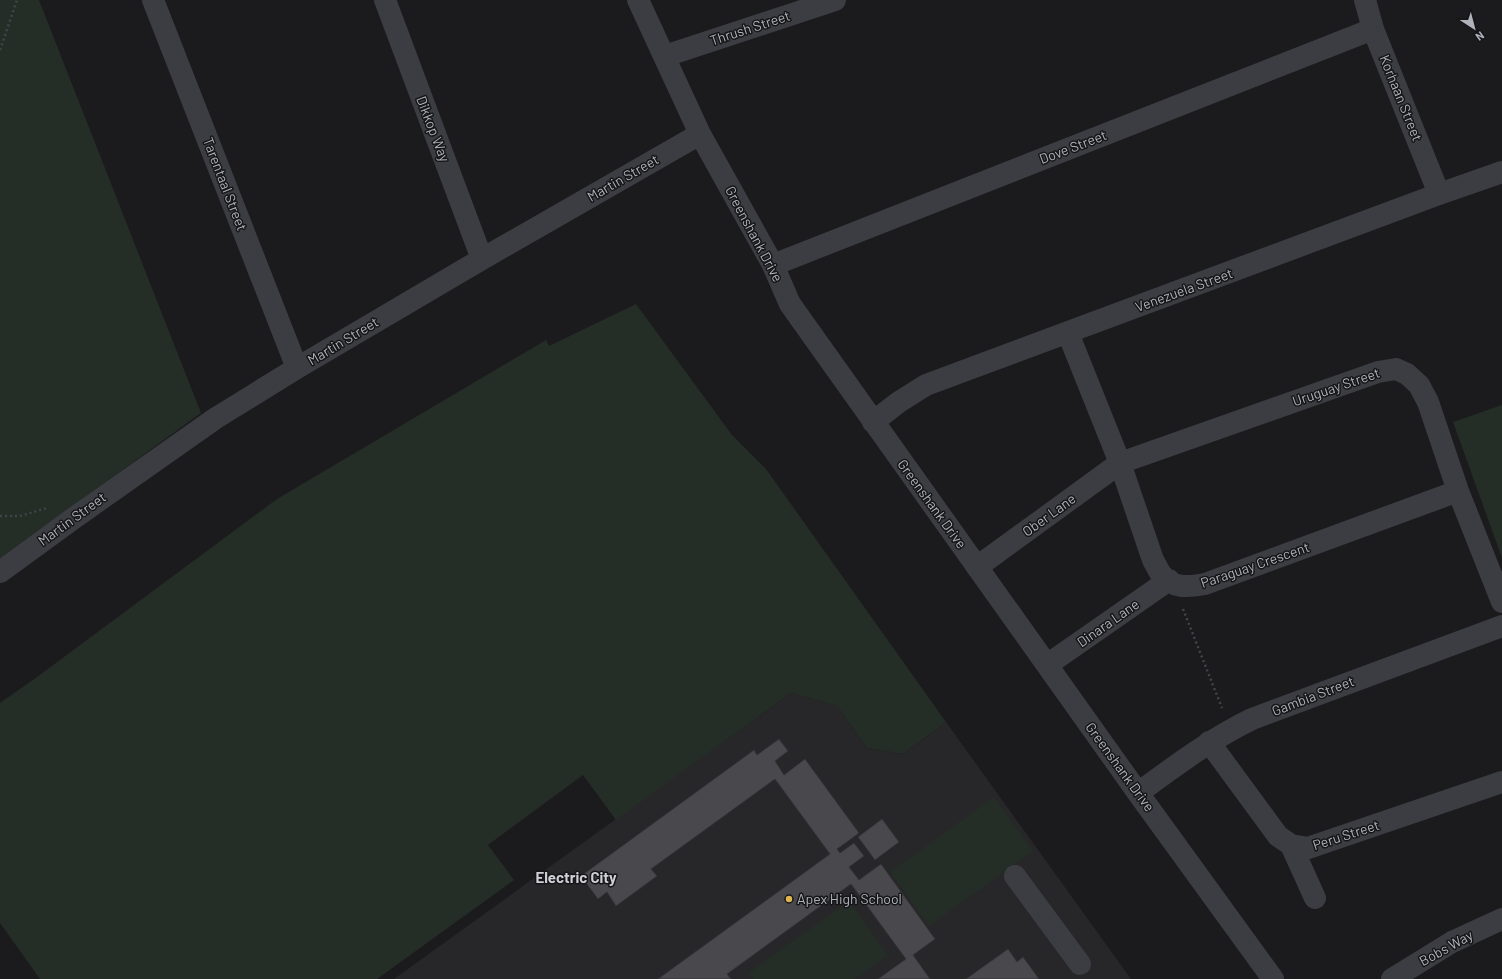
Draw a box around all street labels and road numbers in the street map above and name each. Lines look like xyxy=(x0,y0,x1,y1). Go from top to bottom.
street label: Thrush Street xyxy=(708,7,792,48)
street label: Korhaan Street xyxy=(1376,52,1426,143)
street label: Dikkop Way xyxy=(413,93,454,165)
street label: Dove Street xyxy=(1037,126,1109,167)
street label: Tarentaal Street xyxy=(200,135,251,233)
street label: Martin Street xyxy=(584,150,662,205)
street label: Greenshank Drive xyxy=(722,183,787,285)
street label: Venezuela Street xyxy=(1133,264,1235,315)
street label: Martin Street xyxy=(304,313,381,368)
street label: Uruguay Street xyxy=(1290,364,1382,409)
street label: Greenshank Drive xyxy=(894,456,970,552)
street label: Martin Street xyxy=(34,488,109,549)
street label: Ober Lane xyxy=(1019,490,1079,540)
street label: Paraguay Crescent xyxy=(1198,538,1311,591)
street label: Dinara Lane xyxy=(1073,595,1142,650)
street label: Gambia Street xyxy=(1269,672,1356,719)
street label: Greenshank Drive xyxy=(1082,719,1158,815)
street label: Peru Street xyxy=(1310,816,1381,853)
street label: Bobs Way xyxy=(1416,926,1476,969)

